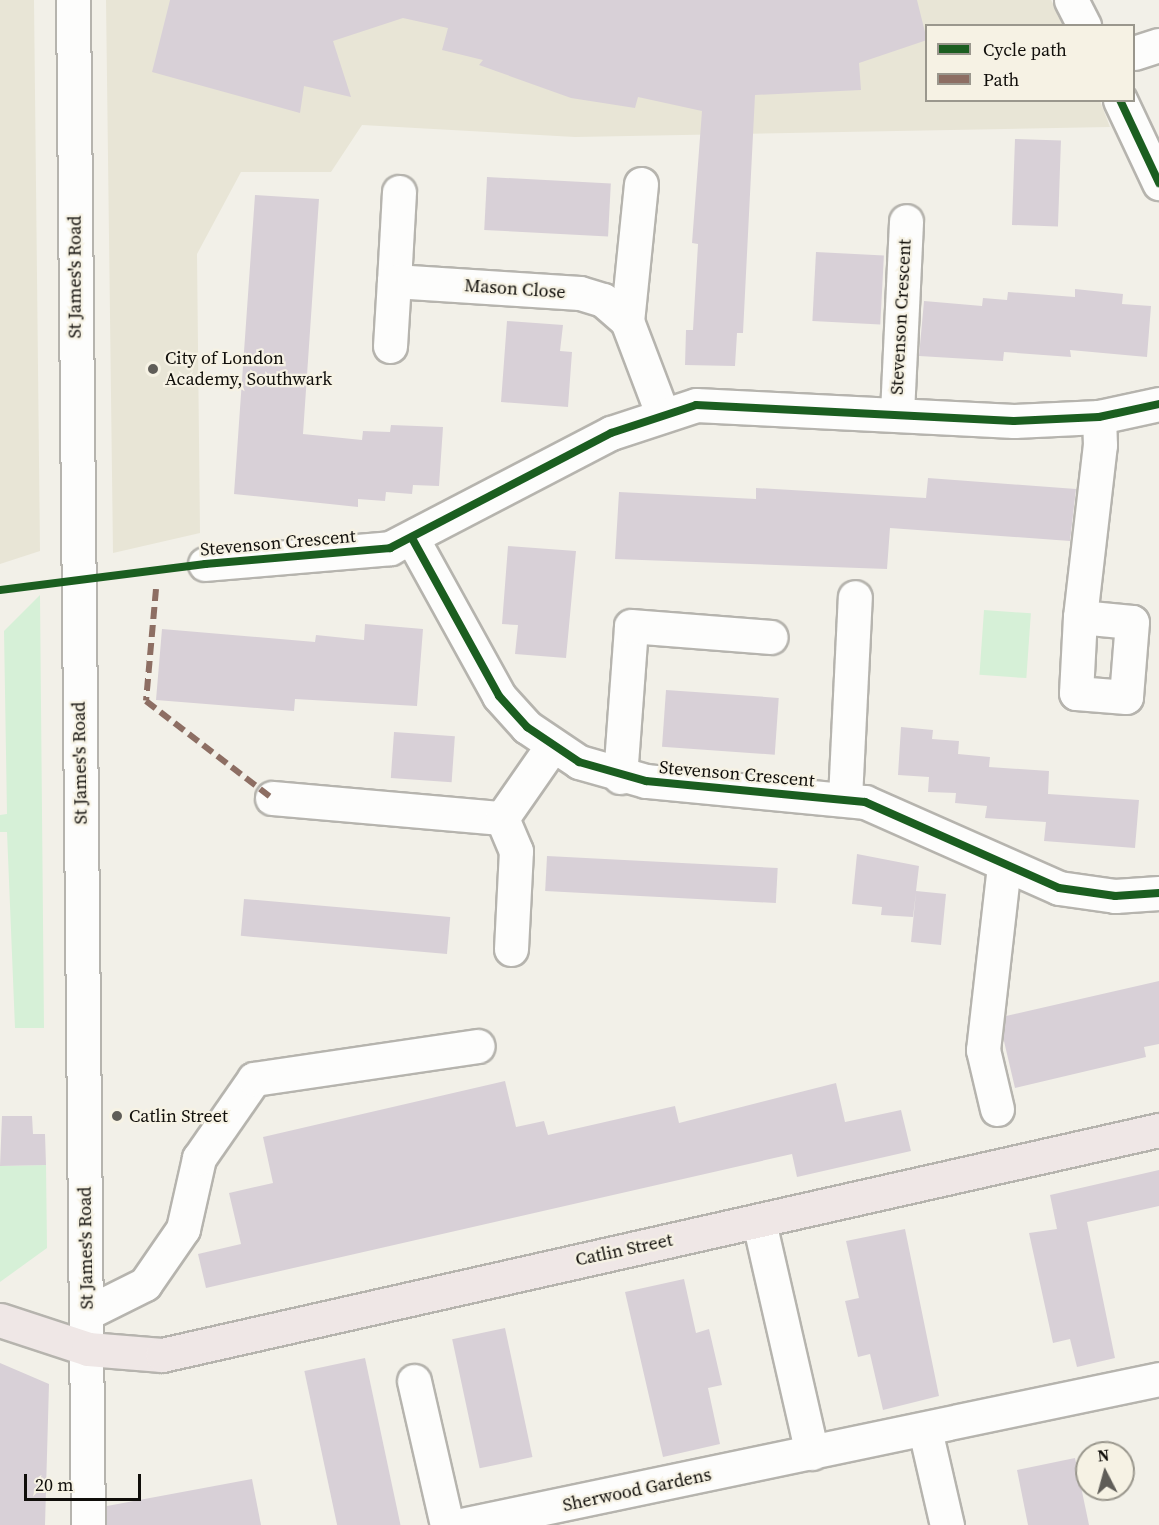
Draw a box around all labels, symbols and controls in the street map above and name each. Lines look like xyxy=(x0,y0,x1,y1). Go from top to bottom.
legend xyxy=(925,24,1135,102)
text: Cycle path xyxy=(983,37,1067,62)
text: Path xyxy=(983,67,1019,92)
street label: St James's Road xyxy=(64,216,86,338)
street label: Stevenson Crescent xyxy=(886,239,916,395)
street label: Mason Close xyxy=(464,275,566,303)
place label: City of London Academy, Southwark xyxy=(165,348,332,391)
marker: City of London Academy, Southwark xyxy=(146,362,160,376)
street label: Stevenson Crescent xyxy=(199,525,357,561)
street label: St James's Road xyxy=(68,701,92,825)
street label: Stevenson Crescent xyxy=(658,756,816,792)
place label: Catlin Street xyxy=(129,1105,228,1127)
marker: Catlin Street xyxy=(110,1109,124,1123)
street label: St James's Road xyxy=(74,1186,98,1310)
street label: Catlin Street xyxy=(573,1229,675,1271)
north arrow xyxy=(1075,1441,1135,1501)
text: N xyxy=(1096,1444,1110,1467)
scale bar xyxy=(27,1462,144,1500)
street label: Sherwood Gardens xyxy=(561,1464,713,1516)
text: 20 m xyxy=(35,1472,73,1497)

